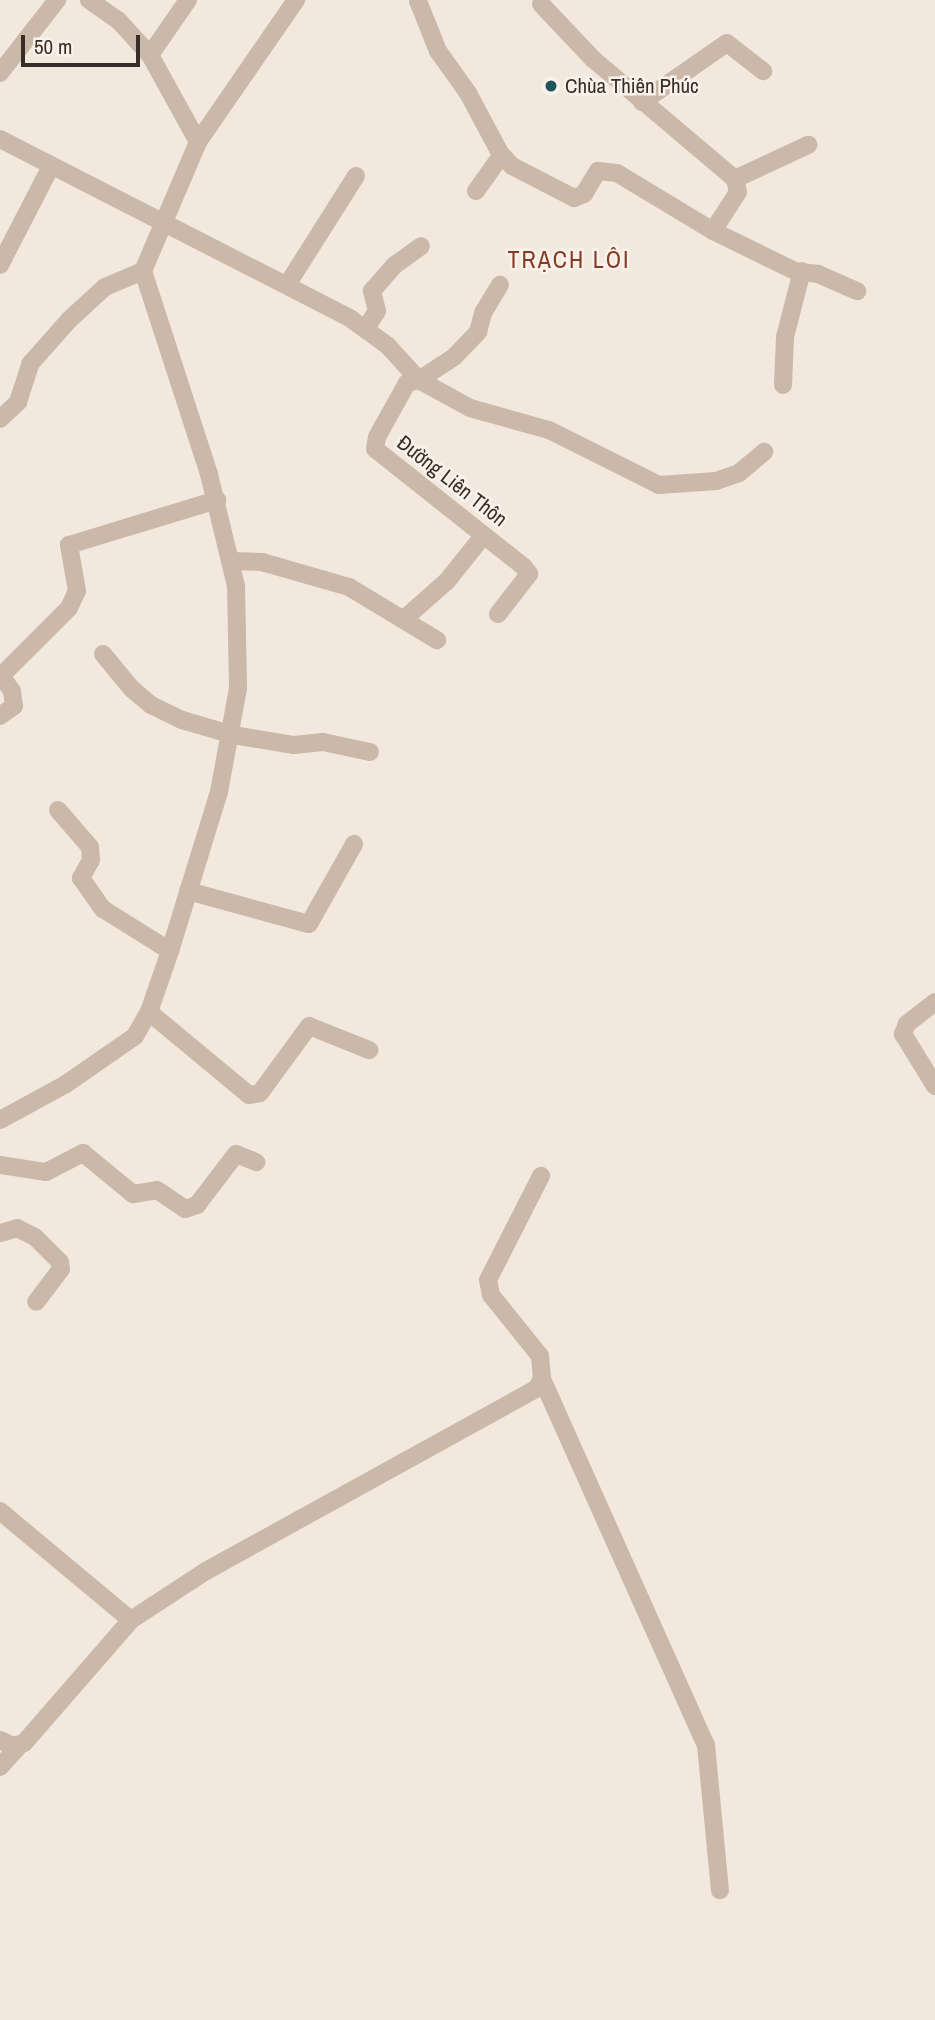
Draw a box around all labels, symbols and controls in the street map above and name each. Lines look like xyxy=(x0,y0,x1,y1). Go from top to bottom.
scale bar xyxy=(24,21,144,65)
text: 50 m xyxy=(34,32,72,61)
place label: Chùa Thiên Phúc xyxy=(565,73,699,99)
marker: Chùa Thiên Phúc xyxy=(543,78,559,94)
district label: TRẠCH LÔI xyxy=(509,246,629,274)
street label: Đường Liên Thôn xyxy=(392,430,512,532)

